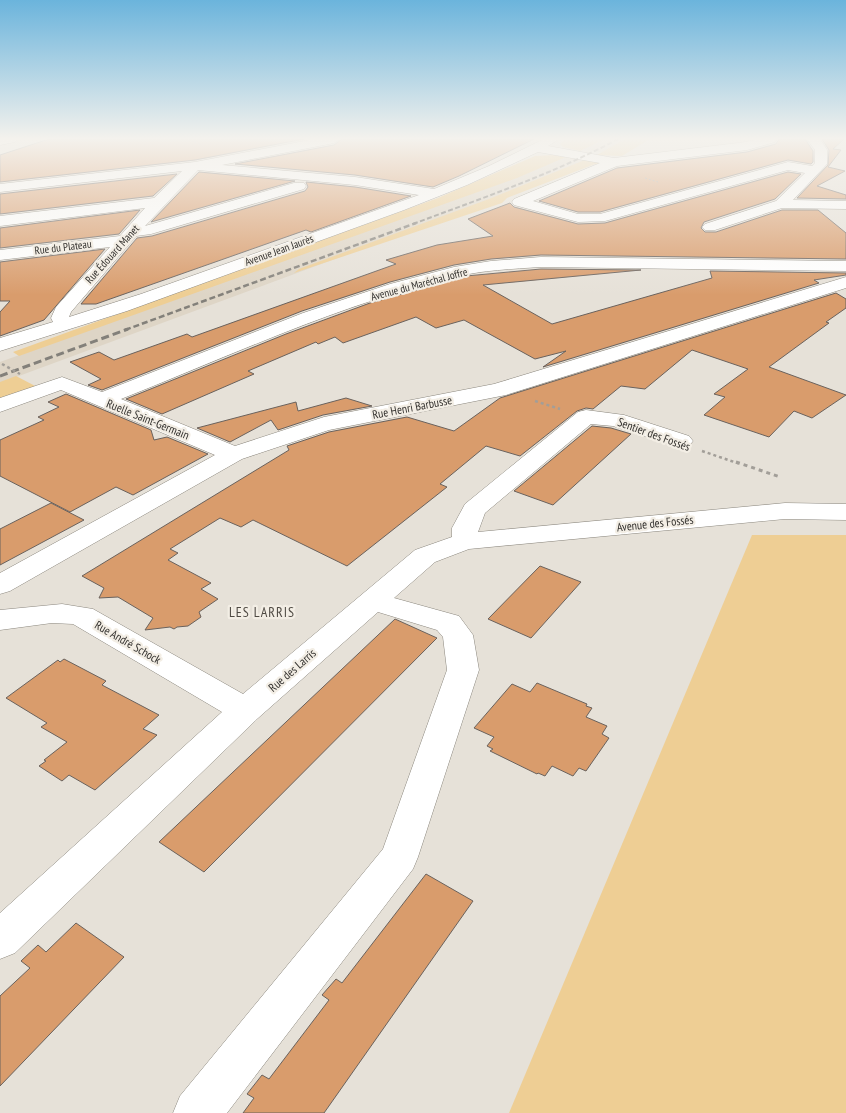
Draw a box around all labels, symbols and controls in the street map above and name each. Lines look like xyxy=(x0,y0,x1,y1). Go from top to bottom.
street label: Rue Édouard Manet xyxy=(82,222,142,286)
street label: Avenue Jean Jaurès xyxy=(243,231,315,269)
street label: Rue du Plateau xyxy=(34,237,93,257)
street label: Avenue du Maréchal Joffre xyxy=(369,264,469,304)
street label: Rue Henri Barbusse xyxy=(371,392,453,422)
street label: Ruelle Saint-Germain xyxy=(104,396,192,442)
street label: Sentier des Fossés xyxy=(616,414,692,454)
street label: Avenue des Fossés xyxy=(616,512,694,534)
district label: LES LARRIS xyxy=(229,603,295,621)
street label: Rue André Schock xyxy=(92,617,164,667)
street label: Rue des Larris xyxy=(265,645,319,695)

